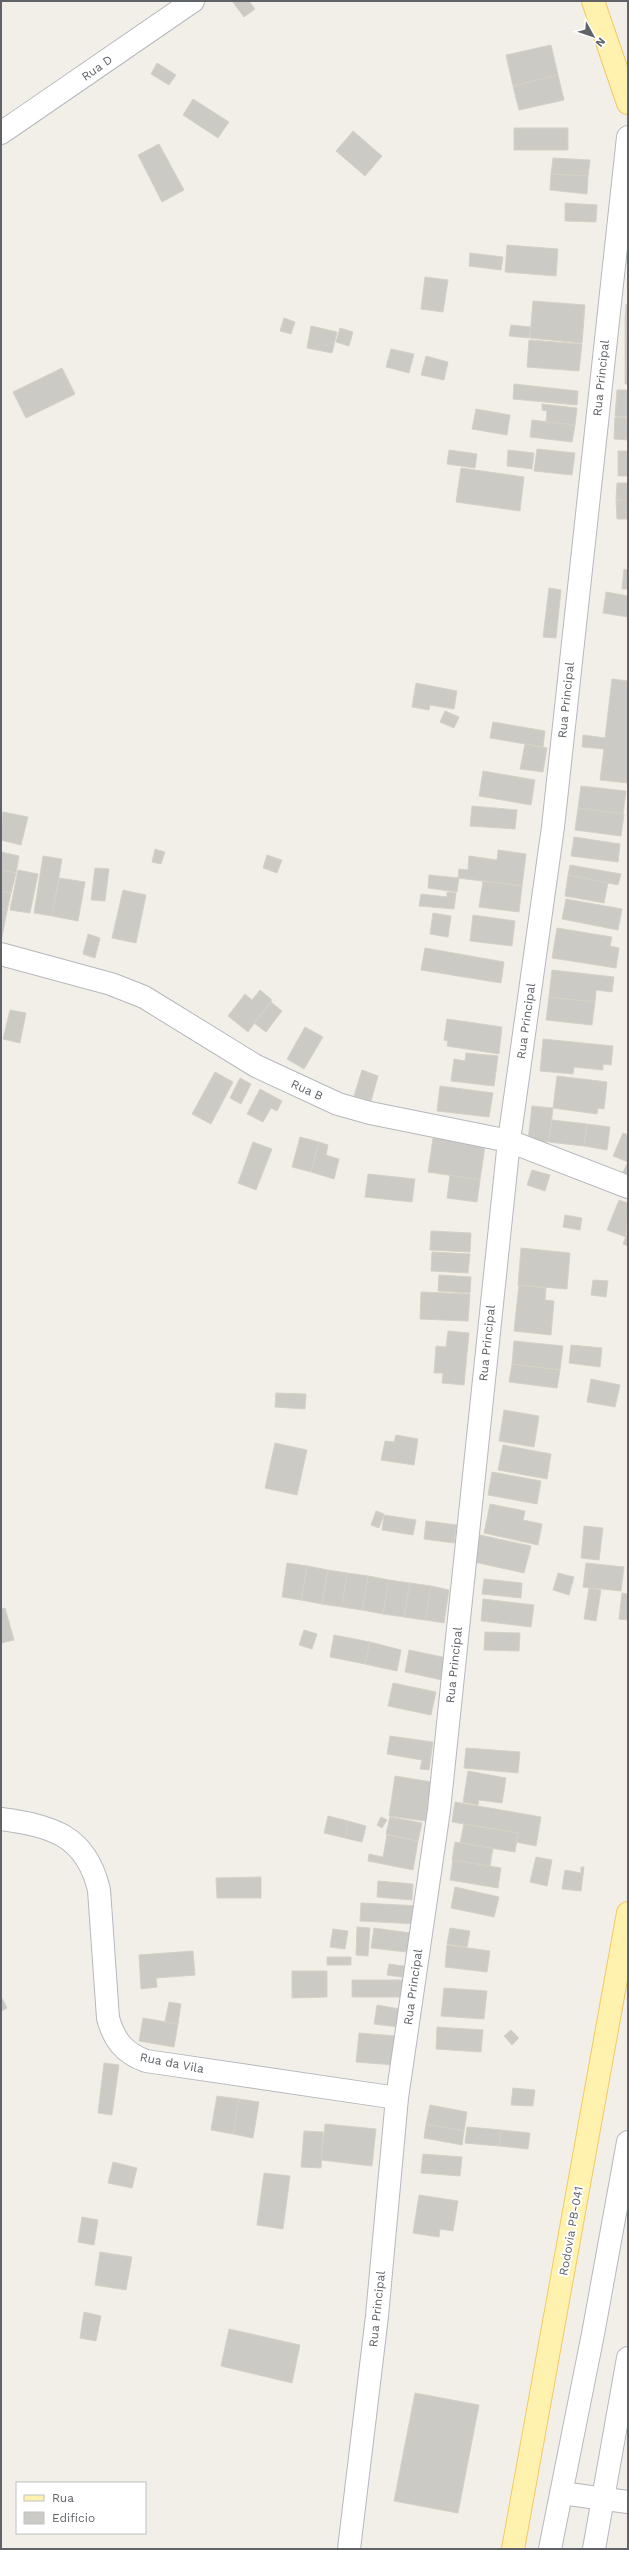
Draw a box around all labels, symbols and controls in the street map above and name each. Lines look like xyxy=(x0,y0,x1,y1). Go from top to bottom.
north arrow xyxy=(573,16,613,56)
text: N xyxy=(593,35,608,49)
street label: Rua D xyxy=(79,52,115,84)
street label: Rua Principal xyxy=(590,339,612,417)
street label: Rua Principal xyxy=(555,661,577,739)
street label: Rua Principal xyxy=(514,982,538,1060)
street label: Rua B xyxy=(289,1077,325,1103)
street label: Rua Principal xyxy=(476,1304,498,1382)
street label: Rua Principal xyxy=(443,1626,465,1704)
street label: Rua Principal xyxy=(401,1948,425,2026)
street label: Rua da Vila xyxy=(139,2050,205,2076)
street label: Rodovia PB-041 xyxy=(556,2185,586,2277)
street label: Rua Principal xyxy=(366,2270,388,2348)
legend xyxy=(16,2482,146,2534)
text: Rua xyxy=(52,2491,74,2505)
text: Edifício xyxy=(52,2511,95,2525)

